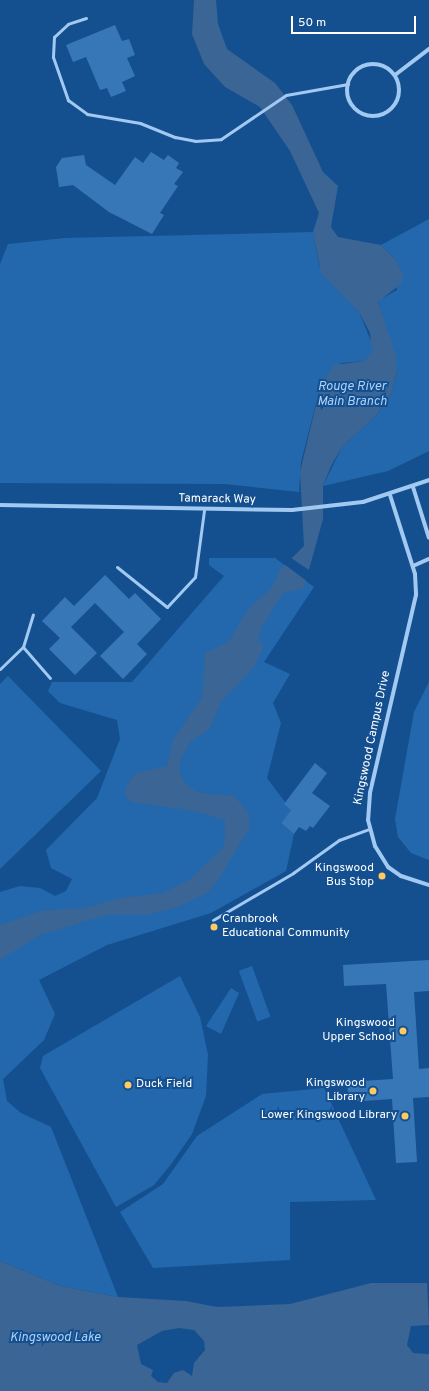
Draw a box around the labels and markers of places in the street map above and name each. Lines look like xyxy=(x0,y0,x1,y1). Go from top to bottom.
place label: Kingswood Bus Stop xyxy=(315,862,374,890)
marker: Kingswood Bus Stop xyxy=(377,871,387,881)
place label: Cranbrook Educational Community xyxy=(222,913,350,941)
marker: Cranbrook Educational Community xyxy=(209,922,219,932)
place label: Kingswood Upper School xyxy=(322,1017,395,1045)
marker: Kingswood Upper School xyxy=(398,1026,408,1036)
place label: Kingswood Library xyxy=(306,1077,365,1105)
place label: Duck Field xyxy=(136,1078,192,1092)
marker: Duck Field xyxy=(123,1080,133,1090)
marker: Kingswood Library xyxy=(368,1086,378,1096)
place label: Lower Kingswood Library xyxy=(261,1109,397,1123)
marker: Lower Kingswood Library xyxy=(400,1111,410,1121)

